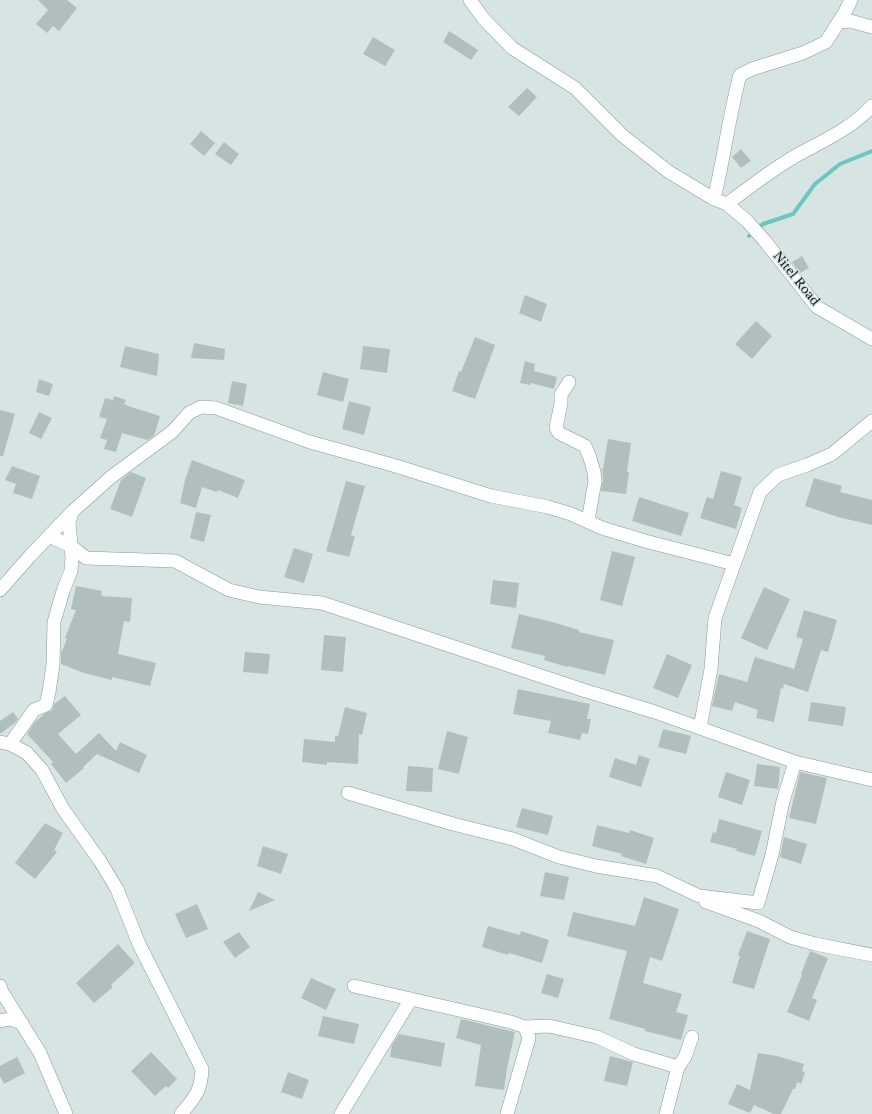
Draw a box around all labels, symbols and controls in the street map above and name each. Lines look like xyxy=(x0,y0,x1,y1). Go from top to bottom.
street label: Nitel Road xyxy=(770,249,822,309)

